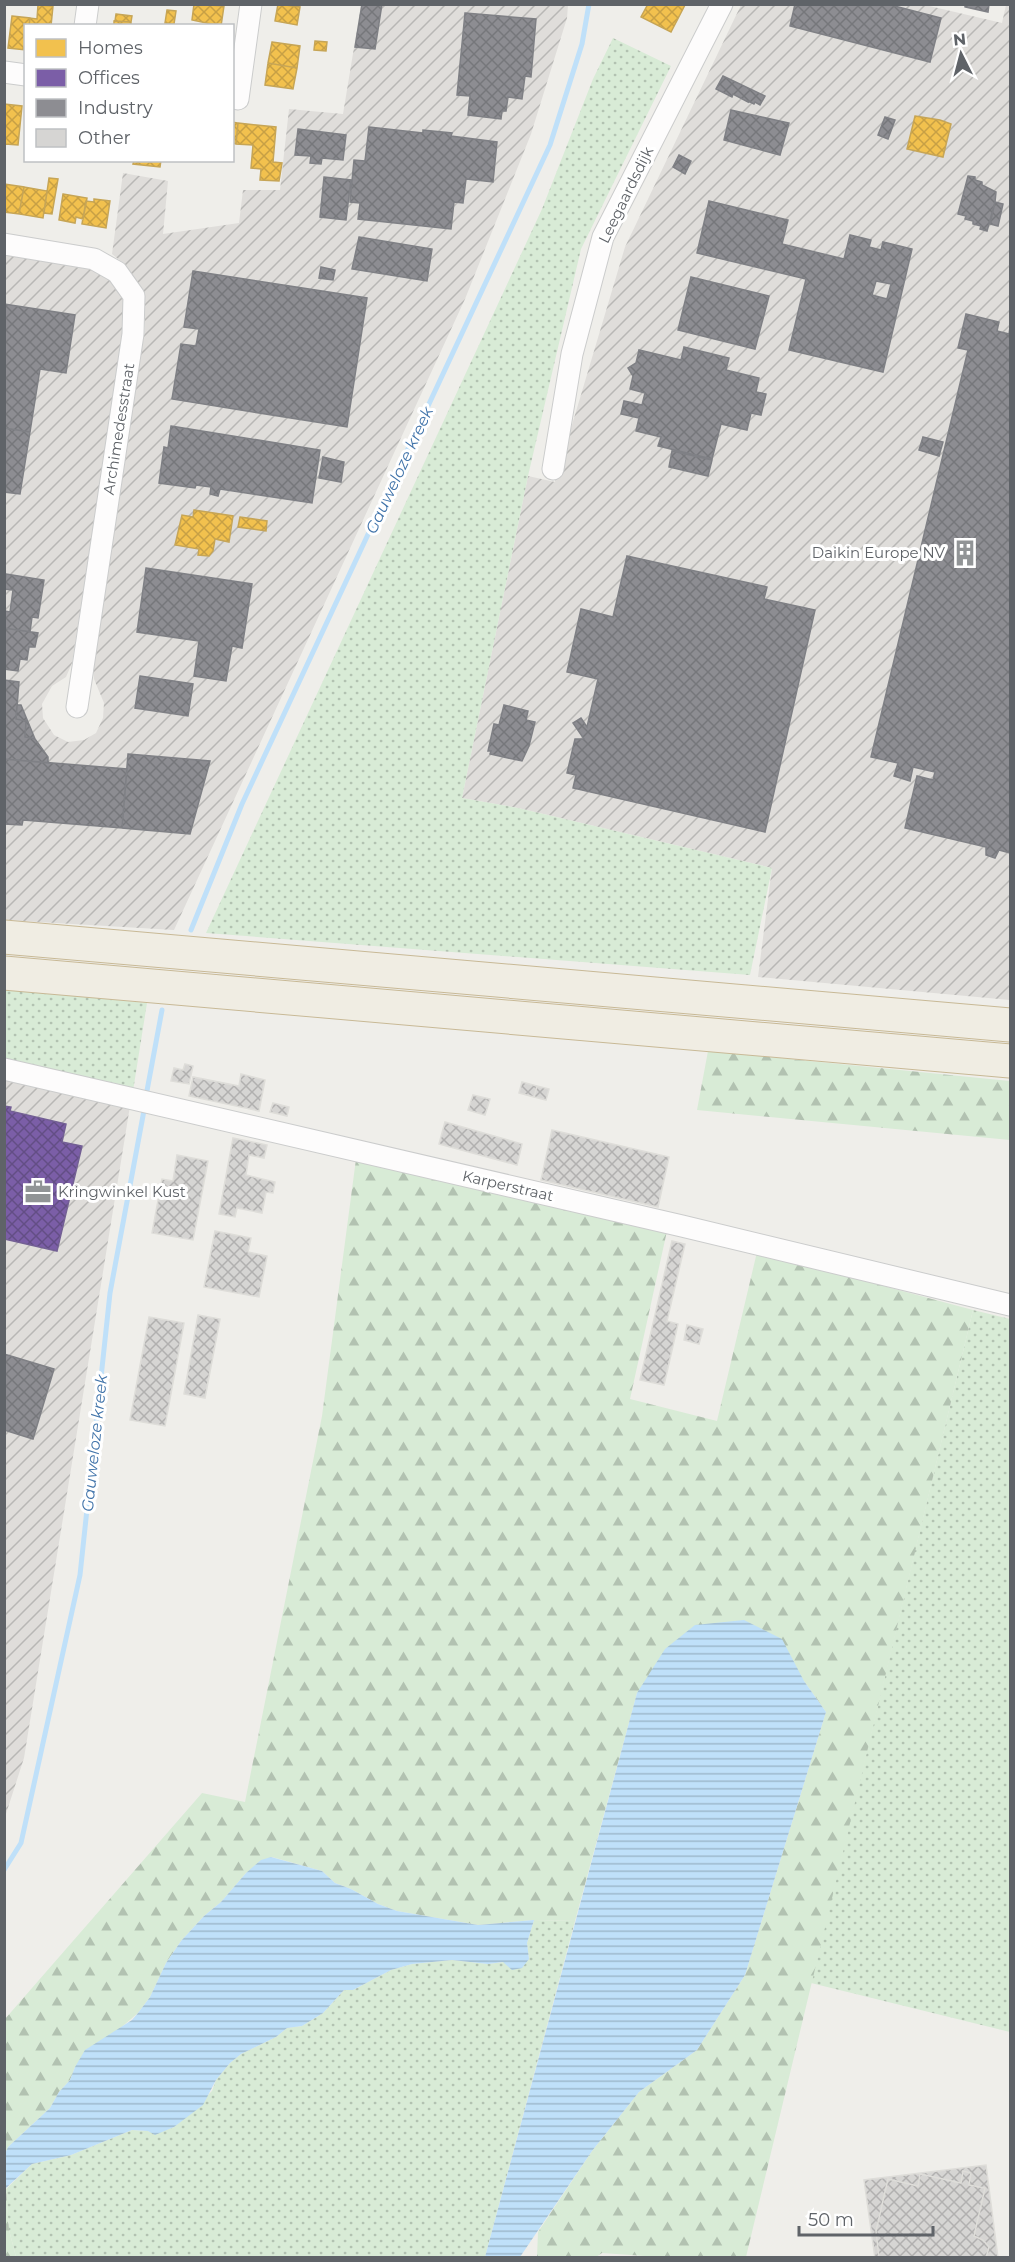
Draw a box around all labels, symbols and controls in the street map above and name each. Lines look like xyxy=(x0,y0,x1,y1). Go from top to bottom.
legend xyxy=(24,24,234,162)
north arrow xyxy=(931,24,991,84)
text: N xyxy=(952,29,967,50)
text: Homes xyxy=(78,37,143,59)
text: Offices xyxy=(78,67,140,89)
text: Industry xyxy=(78,97,153,119)
text: Other xyxy=(78,127,131,149)
street label: Leegaardsdijk xyxy=(594,143,657,246)
street label: Archimedesstraat xyxy=(99,362,138,496)
water label: Gauweloze kreek xyxy=(362,402,438,537)
building icon: Daikin Europe NV xyxy=(950,538,980,568)
place label: Daikin Europe NV xyxy=(812,543,946,562)
street label: Karperstraat xyxy=(461,1166,556,1205)
office icon: Kringwinkel Kust xyxy=(23,1177,53,1207)
place label: Kringwinkel Kust xyxy=(58,1182,186,1201)
water label: Gauweloze kreek xyxy=(78,1372,111,1513)
scale bar xyxy=(799,2199,932,2237)
text: 50 m xyxy=(808,2209,854,2231)

